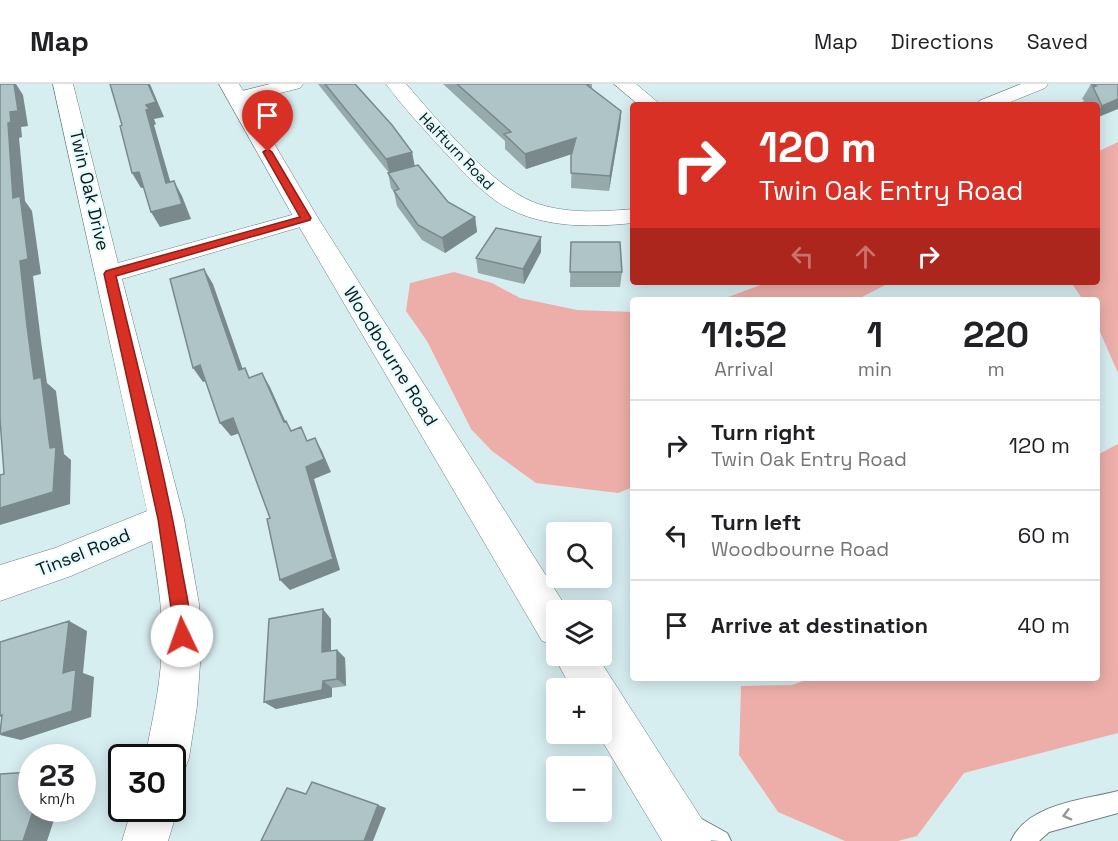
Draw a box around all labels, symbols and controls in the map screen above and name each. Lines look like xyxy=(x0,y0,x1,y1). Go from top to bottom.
text: Map xyxy=(30,23,89,59)
text: Map xyxy=(814,28,858,55)
text: Directions xyxy=(891,28,994,55)
text: Saved xyxy=(1027,28,1088,55)
pin xyxy=(242,90,293,152)
icon: arrive xyxy=(251,99,284,132)
street label: Halfturn Road xyxy=(415,108,499,194)
text: 120 m xyxy=(759,121,877,174)
icon: right xyxy=(660,126,738,204)
street label: Twin Oak Drive xyxy=(65,127,115,253)
text: Twin Oak Entry Road xyxy=(759,173,1023,208)
icon: left xyxy=(786,240,819,273)
icon: ahead xyxy=(849,240,882,273)
icon: right xyxy=(912,240,945,273)
street label: Woodbourne Road xyxy=(339,282,443,430)
text: 11:52 xyxy=(701,312,787,358)
text: 1 xyxy=(867,312,883,358)
text: 220 xyxy=(963,312,1029,358)
text: Arrival xyxy=(714,356,774,382)
text: min xyxy=(858,356,892,382)
text: m xyxy=(987,356,1005,382)
text: Turn right xyxy=(711,418,816,446)
icon: right xyxy=(660,429,693,462)
text: 120 m xyxy=(1009,431,1070,459)
text: Twin Oak Entry Road xyxy=(711,446,907,472)
text: Turn left xyxy=(711,508,801,536)
icon: left xyxy=(660,519,693,552)
text: 60 m xyxy=(1018,521,1070,549)
map controls xyxy=(546,522,612,822)
button: search xyxy=(546,522,612,588)
street label: Tinsel Road xyxy=(33,523,133,581)
text: Woodbourne Road xyxy=(711,536,889,562)
button: layers xyxy=(546,600,612,666)
position arrow xyxy=(150,604,214,668)
icon: arrive xyxy=(660,609,693,642)
text: Arrive at destination xyxy=(711,611,928,639)
text: 40 m xyxy=(1018,611,1070,639)
button: + xyxy=(546,678,612,744)
speed limit sign: 30 xyxy=(108,744,186,822)
text: 23 xyxy=(39,756,75,795)
button: − xyxy=(546,756,612,822)
text: km/h xyxy=(39,789,75,808)
one-way arrow xyxy=(1062,808,1072,821)

